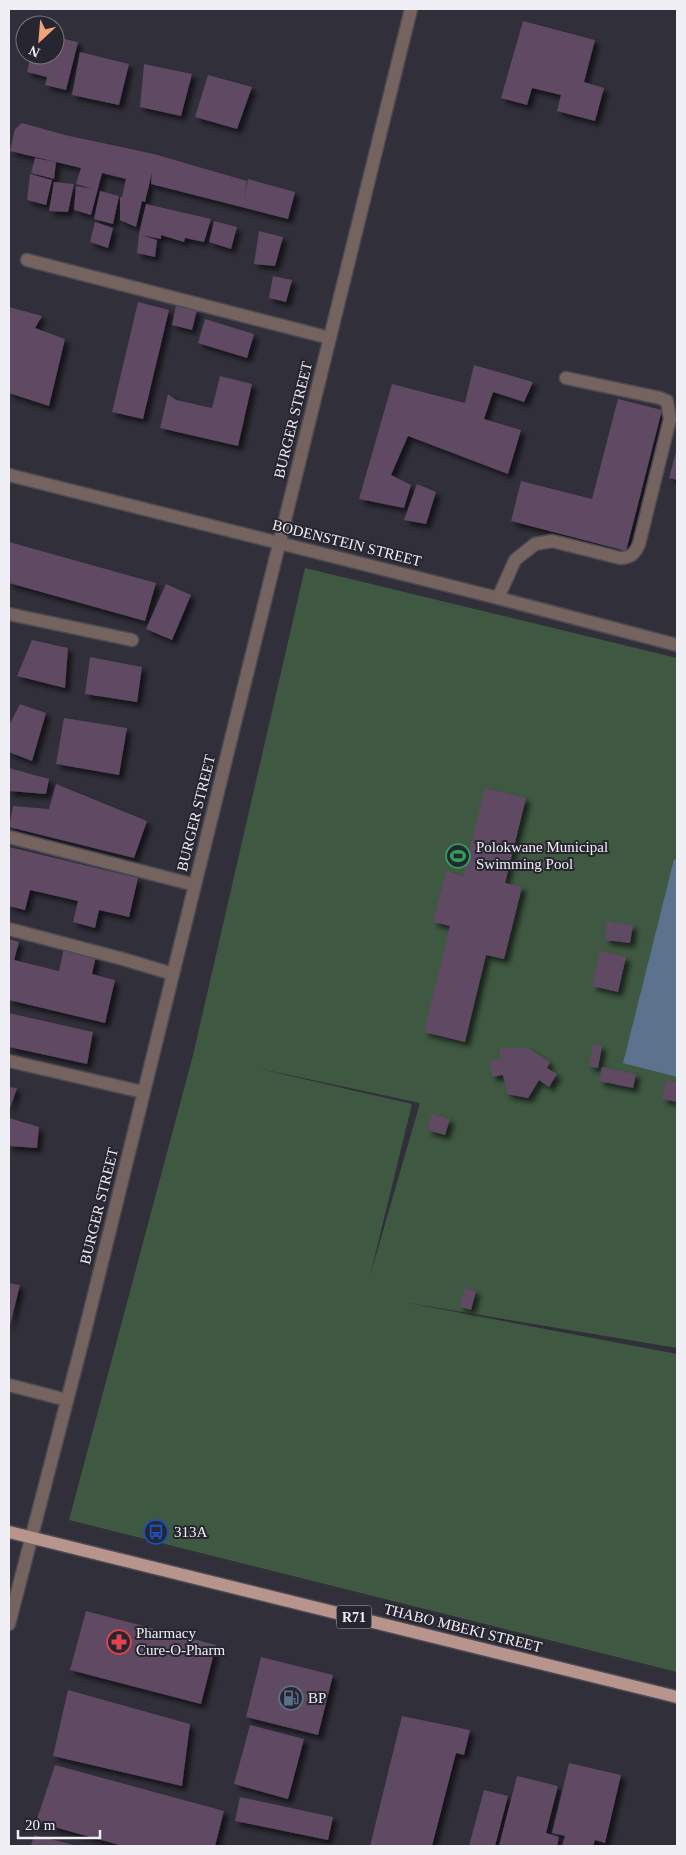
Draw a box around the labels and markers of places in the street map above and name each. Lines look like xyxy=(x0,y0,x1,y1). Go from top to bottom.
place label: Polokwane Municipal Swimming Pool xyxy=(476,839,608,872)
sports icon: Polokwane Municipal Swimming Pool xyxy=(445,843,471,869)
bus stop icon: 313A xyxy=(143,1519,169,1545)
place label: 313A xyxy=(174,1524,208,1540)
place label: Pharmacy Cure-O-Pharm xyxy=(136,1625,225,1658)
pharmacy icon: Pharmacy Cure-O-Pharm xyxy=(106,1629,132,1655)
fuel station icon: BP xyxy=(278,1685,304,1711)
place label: BP xyxy=(308,1690,326,1706)

